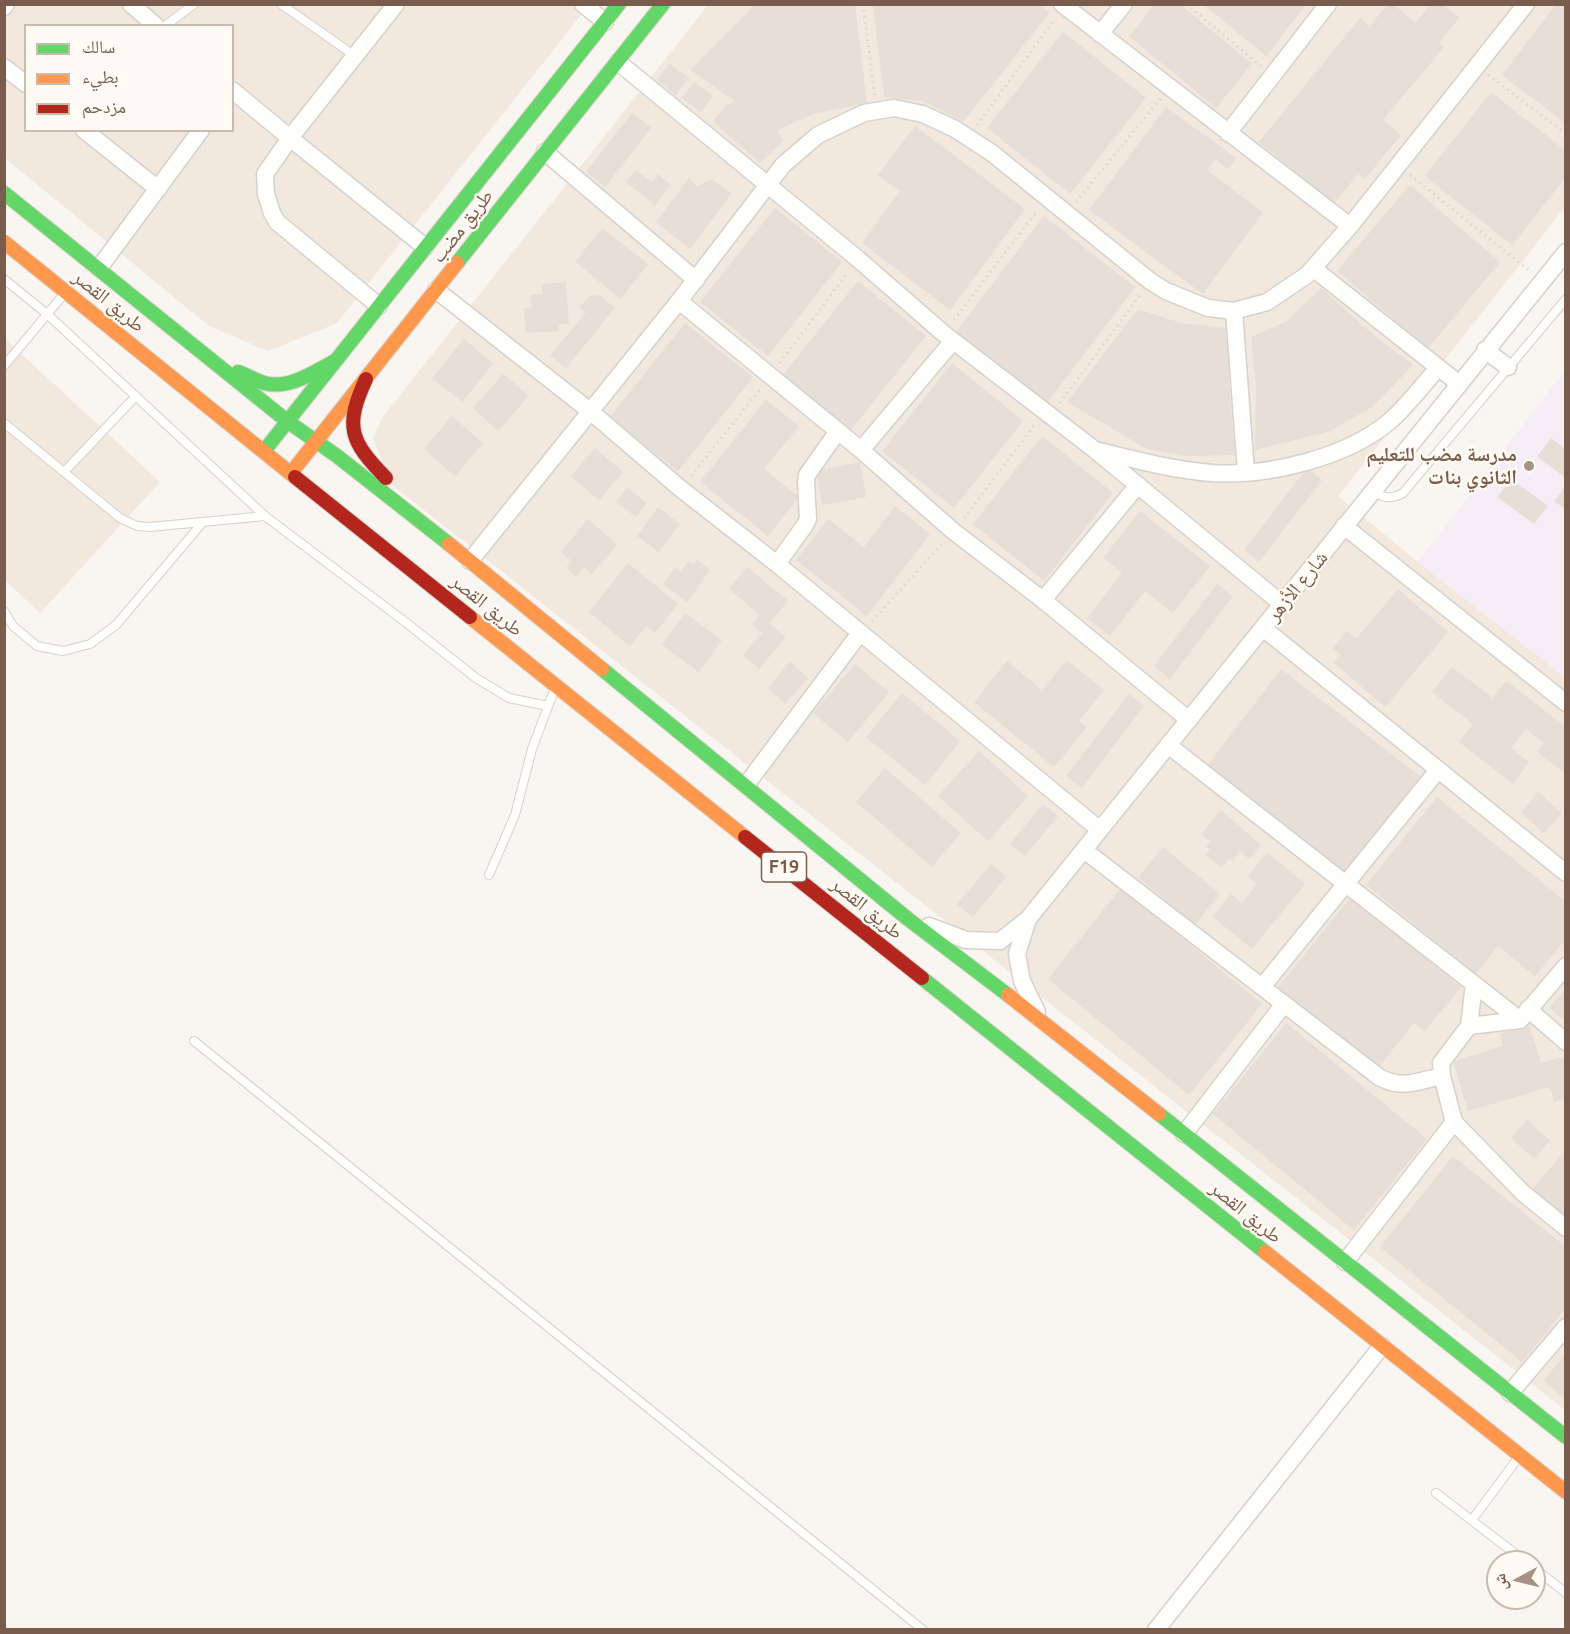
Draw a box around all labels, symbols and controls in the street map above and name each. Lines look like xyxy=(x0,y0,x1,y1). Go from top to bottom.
legend xyxy=(24,24,234,132)
text: سالك xyxy=(82,36,115,56)
text: بطيء xyxy=(82,66,119,86)
text: مزدحم xyxy=(82,96,126,116)
street label: طريق مضب xyxy=(426,184,498,268)
street label: طريق القصر xyxy=(68,265,150,337)
place label: مدرسة مضب للتعليم الثانوي بنات xyxy=(1366,442,1517,489)
marker: مدرسة مضب للتعليم الثانوي بنات xyxy=(1522,459,1536,473)
street label: شارع الأزهر xyxy=(1261,546,1333,626)
street label: طريق القصر xyxy=(446,569,528,641)
road number: F19 xyxy=(762,852,806,882)
street label: طريق القصر xyxy=(826,872,908,944)
street label: طريق القصر xyxy=(1205,1176,1287,1248)
north arrow xyxy=(1486,1550,1546,1610)
text: ش xyxy=(1490,1572,1510,1591)

